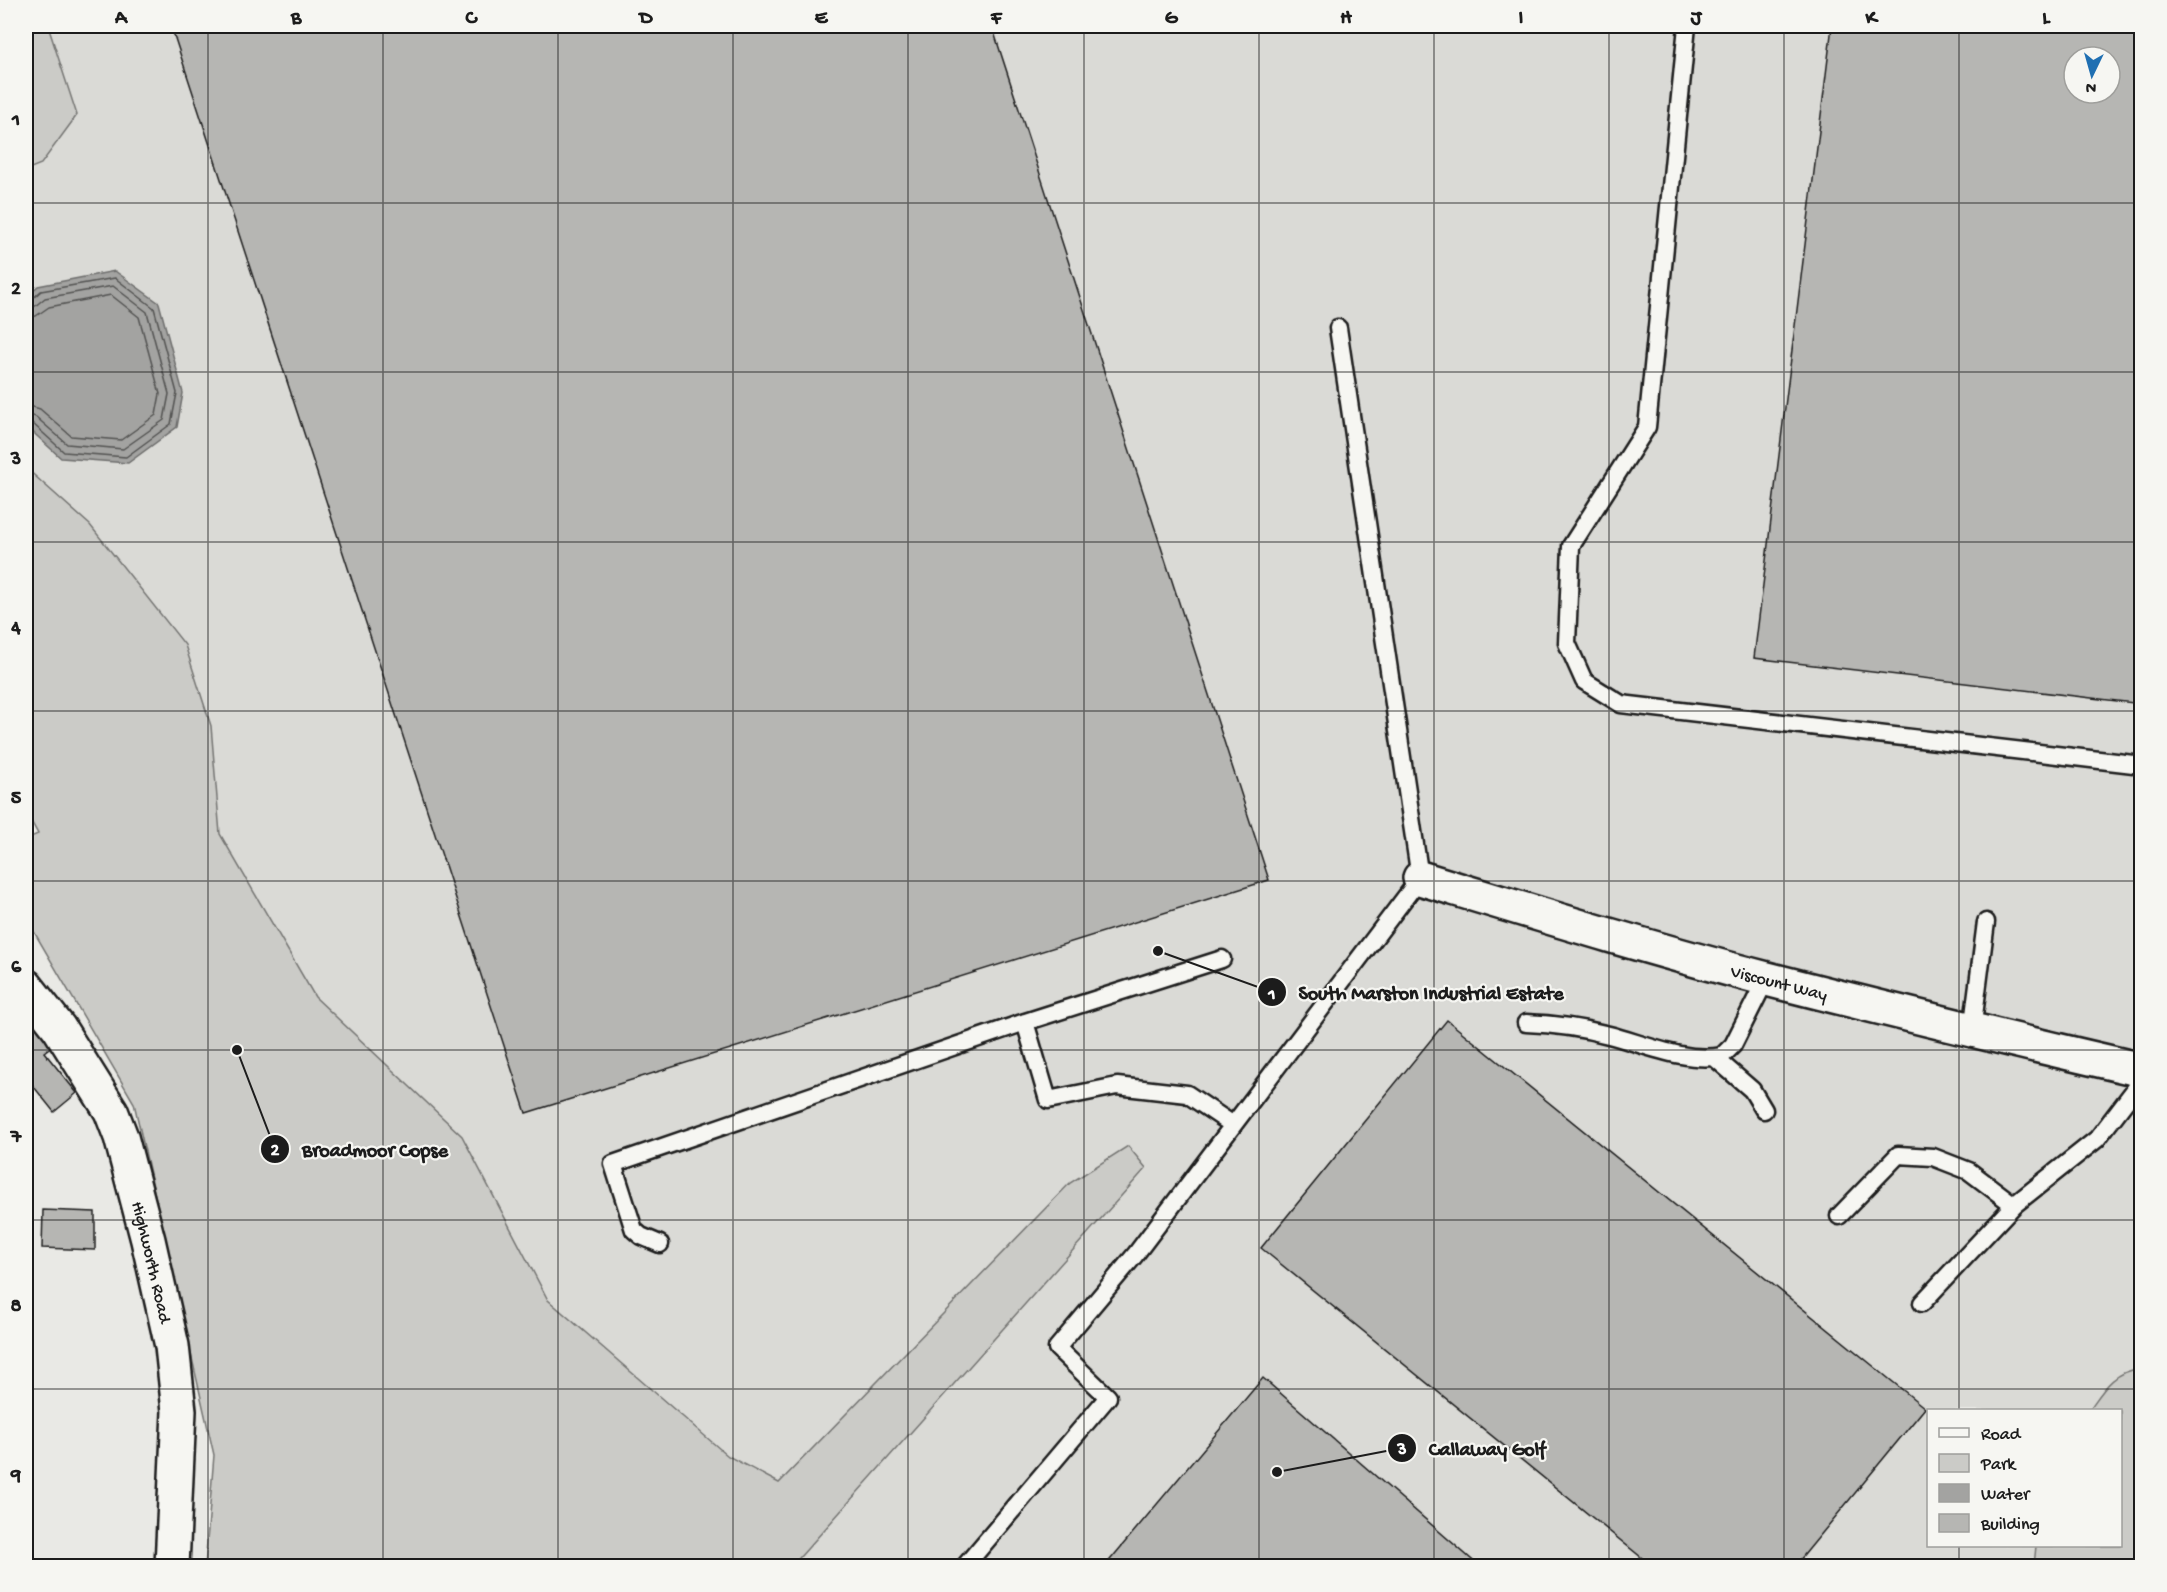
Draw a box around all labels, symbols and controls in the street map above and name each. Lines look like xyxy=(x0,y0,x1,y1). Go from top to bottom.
text: A xyxy=(114,8,129,31)
text: B xyxy=(290,8,302,31)
text: C xyxy=(465,8,479,31)
text: D xyxy=(637,8,653,31)
text: E xyxy=(815,8,829,31)
text: F xyxy=(990,8,1003,31)
text: G xyxy=(1165,8,1179,31)
text: H xyxy=(1340,8,1352,31)
text: I xyxy=(1519,8,1524,31)
text: J xyxy=(1690,8,1703,31)
text: K xyxy=(1864,8,1879,31)
text: L xyxy=(2042,8,2051,31)
north arrow xyxy=(2062,45,2122,105)
text: N xyxy=(2084,76,2097,96)
text: 1 xyxy=(11,110,20,133)
text: 2 xyxy=(11,279,21,302)
text: 3 xyxy=(10,449,21,472)
text: 4 xyxy=(10,618,21,641)
text: 5 xyxy=(11,788,22,811)
text: 6 xyxy=(11,957,22,980)
street label: Viscount Way xyxy=(1727,962,1829,1007)
callout: South Marston Industrial Estate xyxy=(1257,973,1576,1011)
text: South Marston Industrial Estate xyxy=(1298,984,1564,1007)
text: 1 xyxy=(1267,985,1276,1006)
text: 7 xyxy=(10,1127,23,1150)
callout: Broadmoor Copse xyxy=(260,1130,460,1168)
text: 2 xyxy=(271,1141,280,1162)
text: Broadmoor Copse xyxy=(301,1141,449,1164)
street label: Highworth Road xyxy=(125,1199,175,1327)
text: 8 xyxy=(11,1296,22,1319)
legend xyxy=(1927,1409,2122,1547)
text: Road xyxy=(1981,1425,2022,1446)
callout: Callaway Golf xyxy=(1387,1429,1558,1467)
text: 3 xyxy=(1396,1440,1407,1461)
text: Callaway Golf xyxy=(1428,1440,1547,1463)
text: Park xyxy=(1980,1455,2017,1476)
text: 9 xyxy=(10,1466,21,1489)
text: Water xyxy=(1981,1485,2031,1506)
text: Building xyxy=(1980,1515,2040,1536)

